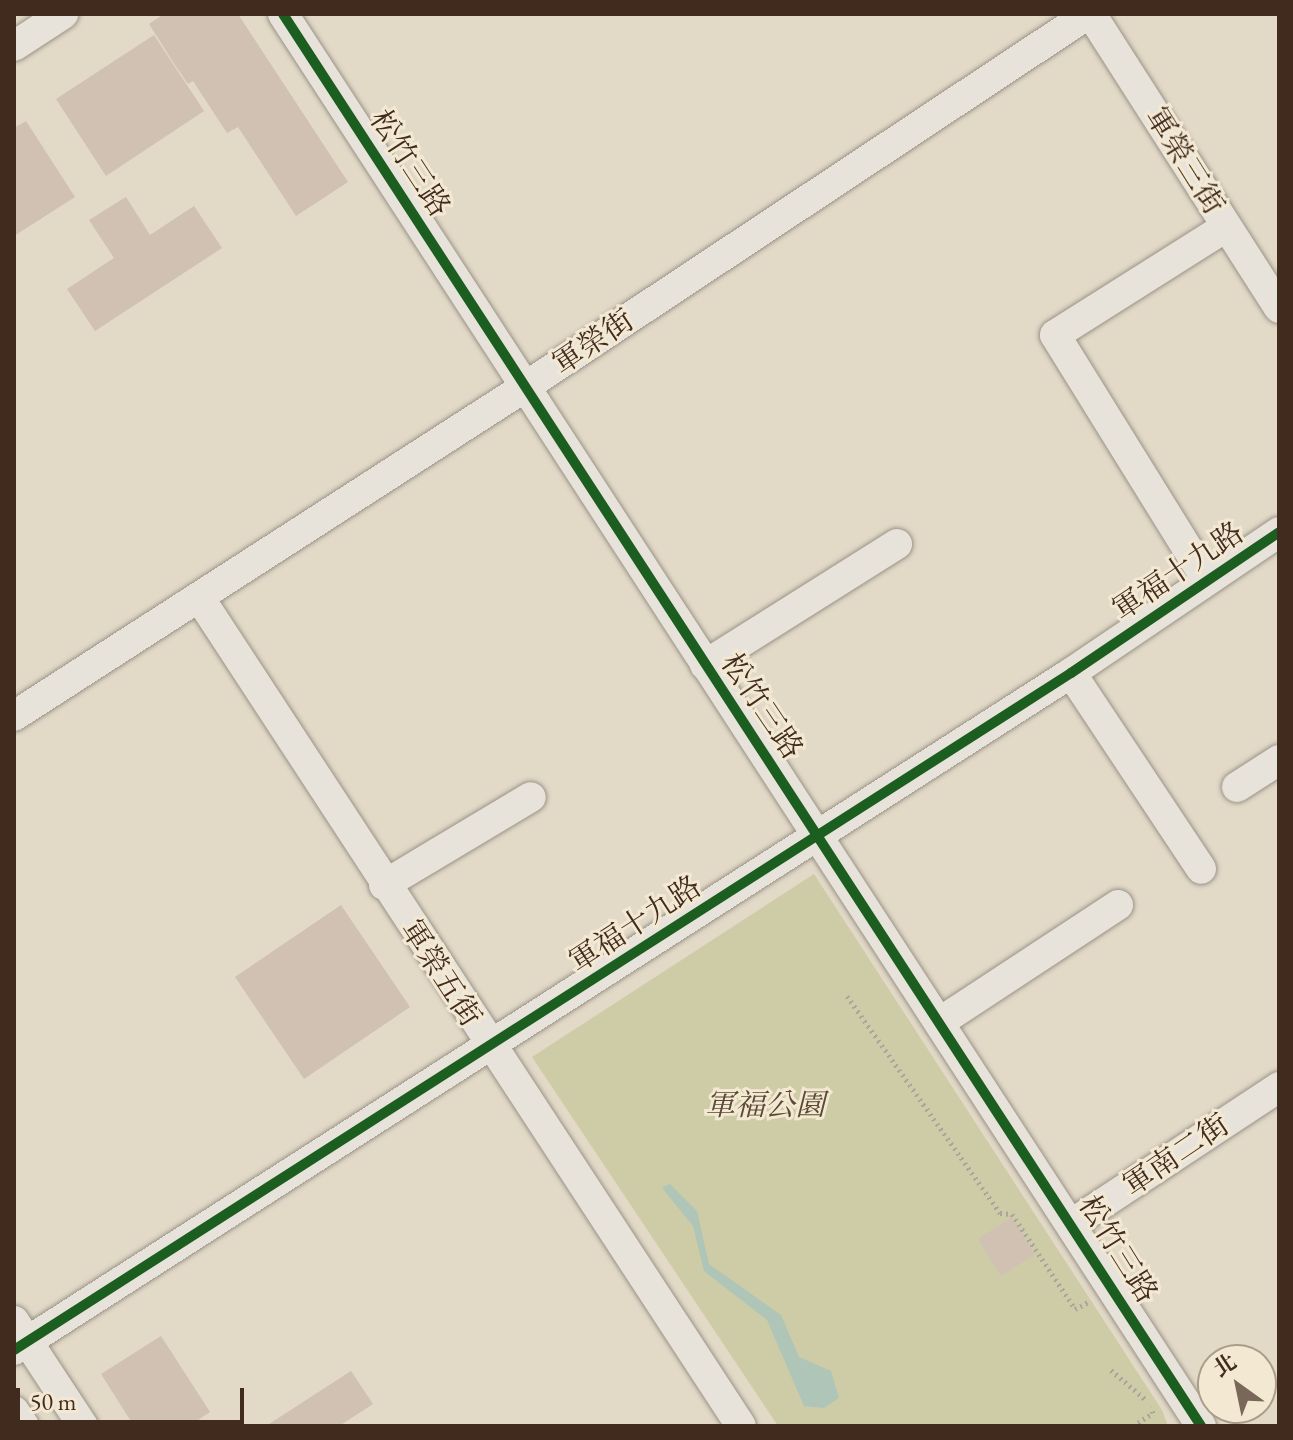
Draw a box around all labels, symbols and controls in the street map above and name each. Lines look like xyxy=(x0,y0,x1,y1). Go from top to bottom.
street label: 軍榮三街 xyxy=(1138,101,1232,221)
street label: 松竹三路 xyxy=(362,103,458,223)
street label: 軍榮街 xyxy=(546,302,640,382)
street label: 軍福十九路 xyxy=(1106,514,1250,628)
street label: 松竹三路 xyxy=(714,646,810,766)
street label: 軍福十九路 xyxy=(562,868,708,980)
street label: 軍榮五街 xyxy=(393,913,489,1033)
park label: 軍福公園 xyxy=(705,1087,825,1123)
street label: 軍南二街 xyxy=(1116,1107,1236,1203)
street label: 松竹三路 xyxy=(1071,1189,1165,1309)
north arrow xyxy=(1197,1344,1277,1424)
text: 北 xyxy=(1208,1347,1242,1383)
scale bar xyxy=(20,1372,248,1422)
text: 50 m xyxy=(30,1386,77,1417)

